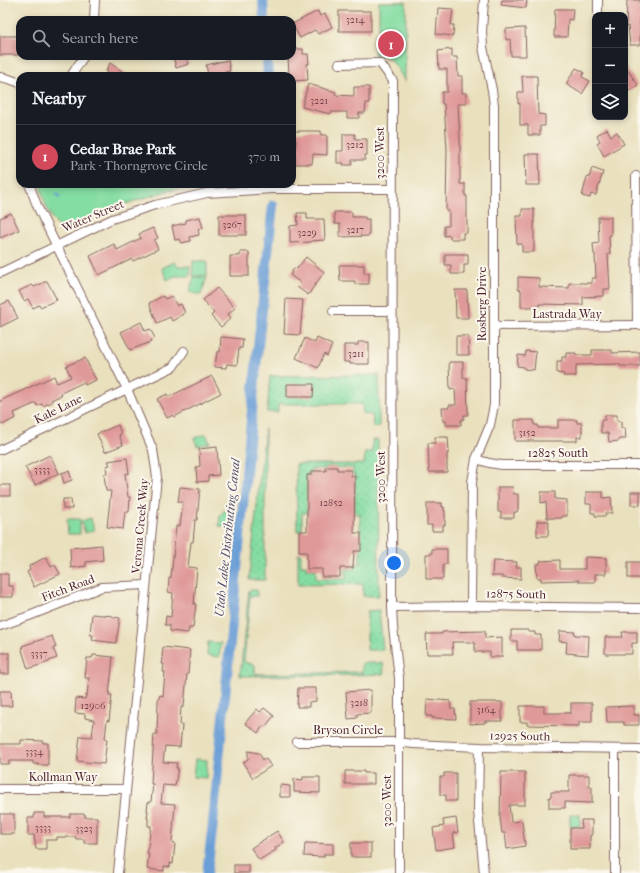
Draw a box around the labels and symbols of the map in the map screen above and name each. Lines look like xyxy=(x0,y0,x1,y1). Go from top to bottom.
house number: 3214 xyxy=(346,14,365,26)
pin: 1 xyxy=(378,29,404,59)
house number: 3221 xyxy=(310,95,328,107)
street label: 3200 West xyxy=(373,126,387,179)
house number: 3212 xyxy=(346,139,364,151)
street label: Water Street xyxy=(59,196,127,236)
house number: 3267 xyxy=(222,219,242,231)
house number: 3217 xyxy=(346,224,364,236)
house number: 3229 xyxy=(297,227,317,239)
street label: Rosberg Drive xyxy=(475,267,489,341)
street label: Lastrada Way xyxy=(532,307,602,321)
house number: 3211 xyxy=(348,348,364,360)
street label: Kale Lane xyxy=(32,391,84,427)
house number: 3152 xyxy=(518,427,536,439)
street label: 12825 South xyxy=(528,446,588,460)
street label: 3200 West xyxy=(374,450,388,503)
water label: Utah Lake Distributing Canal xyxy=(211,456,243,618)
house number: 3333 xyxy=(34,464,50,476)
street label: Verona Creek Way xyxy=(129,477,151,575)
house number: 12852 xyxy=(319,497,343,509)
your location xyxy=(384,553,404,573)
street label: Fitch Road xyxy=(40,571,97,604)
street label: 12875 South xyxy=(486,586,546,602)
house number: 3337 xyxy=(30,648,48,660)
house number: 3218 xyxy=(350,697,368,709)
house number: 12906 xyxy=(81,700,106,712)
house number: 3164 xyxy=(477,704,497,716)
street label: Bryson Circle xyxy=(313,723,383,737)
street label: 12925 South xyxy=(490,728,551,744)
house number: 3334 xyxy=(25,746,44,758)
street label: Kollman Way xyxy=(29,770,98,784)
street label: 3200 West xyxy=(380,774,394,827)
house number: 3333 xyxy=(35,822,51,834)
house number: 3323 xyxy=(75,823,93,835)

